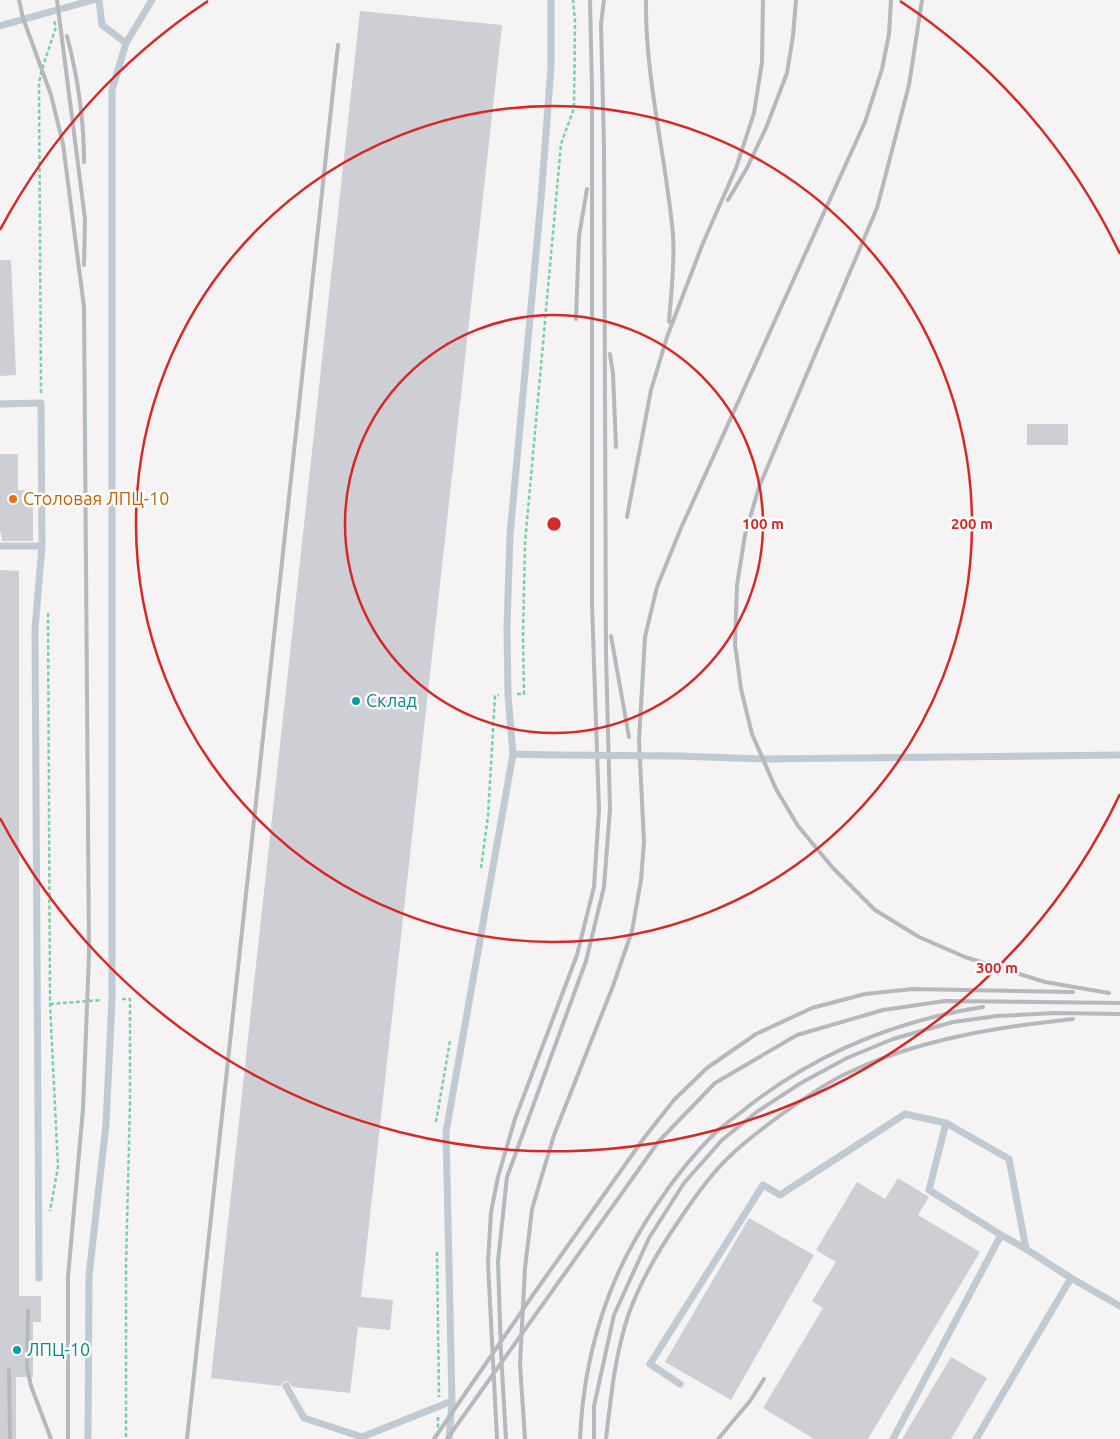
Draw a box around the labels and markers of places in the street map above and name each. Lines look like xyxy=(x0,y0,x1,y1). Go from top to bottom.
place label: Столовая ЛПЦ-10 xyxy=(23,488,169,508)
marker: Столовая ЛПЦ-10 xyxy=(7,493,19,505)
centre of rings xyxy=(545,515,563,533)
place label: Склад xyxy=(366,690,417,710)
marker: Склад xyxy=(350,695,362,707)
place label: ЛПЦ-10 xyxy=(27,1339,90,1359)
marker: ЛПЦ-10 xyxy=(11,1344,23,1356)

